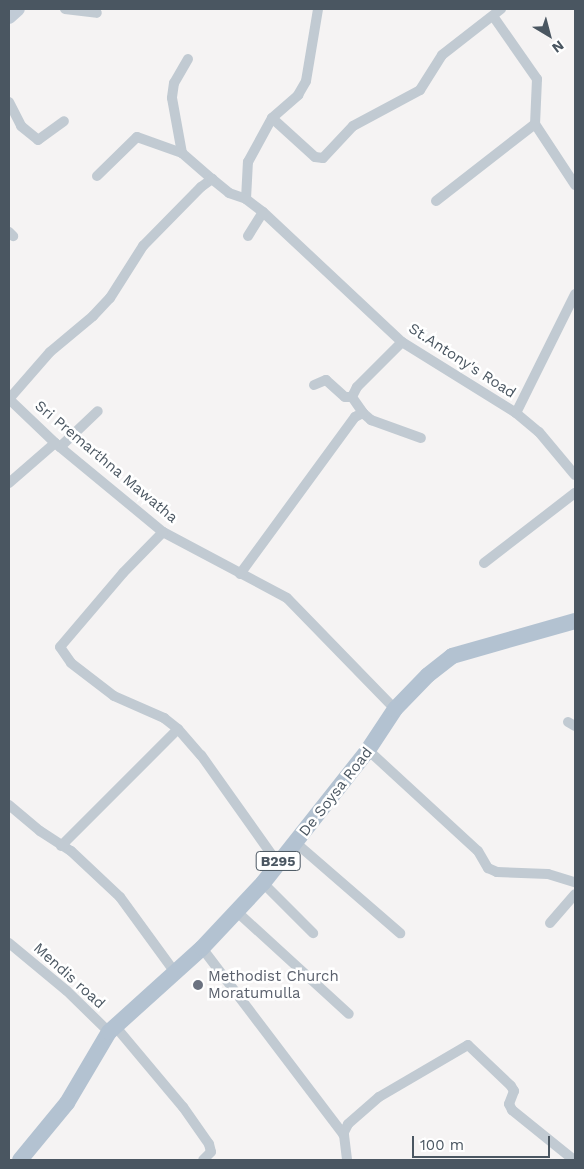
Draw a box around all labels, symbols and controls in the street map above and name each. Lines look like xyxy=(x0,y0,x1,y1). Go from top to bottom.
north arrow xyxy=(524,10,574,60)
text: N xyxy=(549,37,567,56)
street label: St.Antony's Road xyxy=(405,320,519,402)
street label: Sri Premarthna Mawatha xyxy=(31,397,181,527)
street label: De Soysa Road xyxy=(295,744,377,840)
road number: B295 xyxy=(256,849,300,872)
street label: Mendis road xyxy=(30,939,108,1013)
place label: Methodist Church Moratumulla xyxy=(208,967,339,1002)
marker: Methodist Church Moratumulla xyxy=(192,979,204,991)
scale bar xyxy=(414,1126,552,1158)
text: 100 m xyxy=(420,1136,464,1154)

